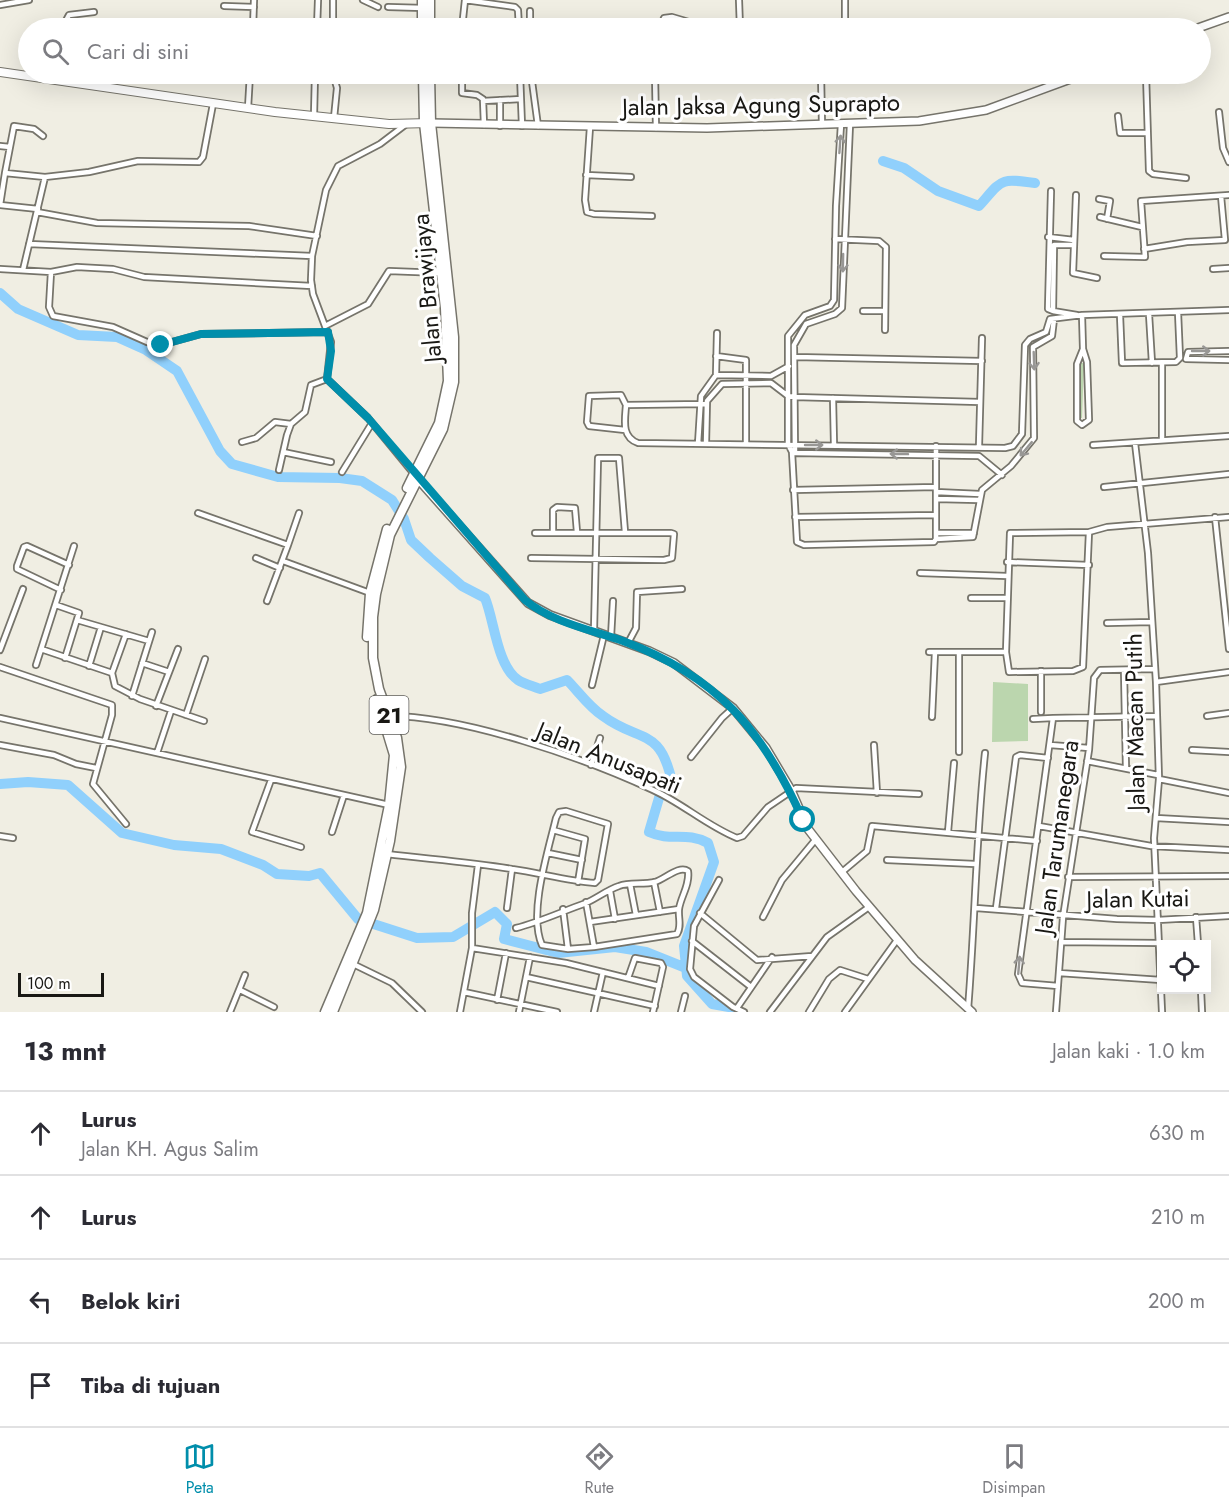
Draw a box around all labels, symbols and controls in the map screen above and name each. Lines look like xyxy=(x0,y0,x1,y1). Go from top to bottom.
search box xyxy=(18,18,1211,84)
icon: search xyxy=(39,35,72,68)
text: Cari di sini xyxy=(87,35,189,67)
street label: Jalan Jaksa Agung Suprapto xyxy=(619,85,900,124)
one-way arrow xyxy=(835,134,846,154)
street label: Jalan Brawijaya xyxy=(403,212,451,367)
one-way arrow xyxy=(837,252,849,272)
route end xyxy=(147,331,173,357)
one-way arrow xyxy=(1191,345,1211,357)
one-way arrow xyxy=(1028,351,1039,371)
one-way arrow xyxy=(804,439,824,451)
one-way arrow xyxy=(1020,441,1033,457)
one-way arrow xyxy=(890,448,910,460)
street label: Jalan Macan Putih xyxy=(1115,633,1154,814)
road number: 21 xyxy=(370,696,408,734)
street label: Jalan Anusapati xyxy=(529,711,687,803)
street label: Jalan Tarumanegara xyxy=(1025,738,1087,939)
route start xyxy=(789,806,815,832)
street label: Jalan Kutai xyxy=(1083,880,1190,917)
map controls xyxy=(1157,940,1211,994)
button: locate xyxy=(1157,940,1211,994)
one-way arrow xyxy=(1014,956,1025,976)
scale bar xyxy=(18,970,104,998)
text: 100 m xyxy=(27,972,71,995)
text: 13 mnt xyxy=(24,1032,106,1070)
text: Jalan kaki · 1.0 km xyxy=(1052,1037,1205,1066)
text: Lurus xyxy=(81,1103,137,1135)
icon: ahead xyxy=(24,1117,57,1150)
text: 630 m xyxy=(1149,1119,1205,1148)
text: Jalan KH. Agus Salim xyxy=(81,1135,259,1164)
icon: ahead xyxy=(24,1201,57,1234)
text: Lurus xyxy=(81,1201,137,1233)
text: 210 m xyxy=(1151,1203,1205,1232)
icon: left xyxy=(24,1285,57,1318)
text: Belok kiri xyxy=(81,1285,180,1317)
text: 200 m xyxy=(1148,1287,1205,1316)
icon: arrive xyxy=(24,1369,57,1402)
text: Tiba di tujuan xyxy=(81,1369,220,1401)
tab: Peta xyxy=(183,1440,216,1499)
tab: Rute xyxy=(583,1440,616,1499)
tab: Disimpan xyxy=(982,1440,1046,1499)

